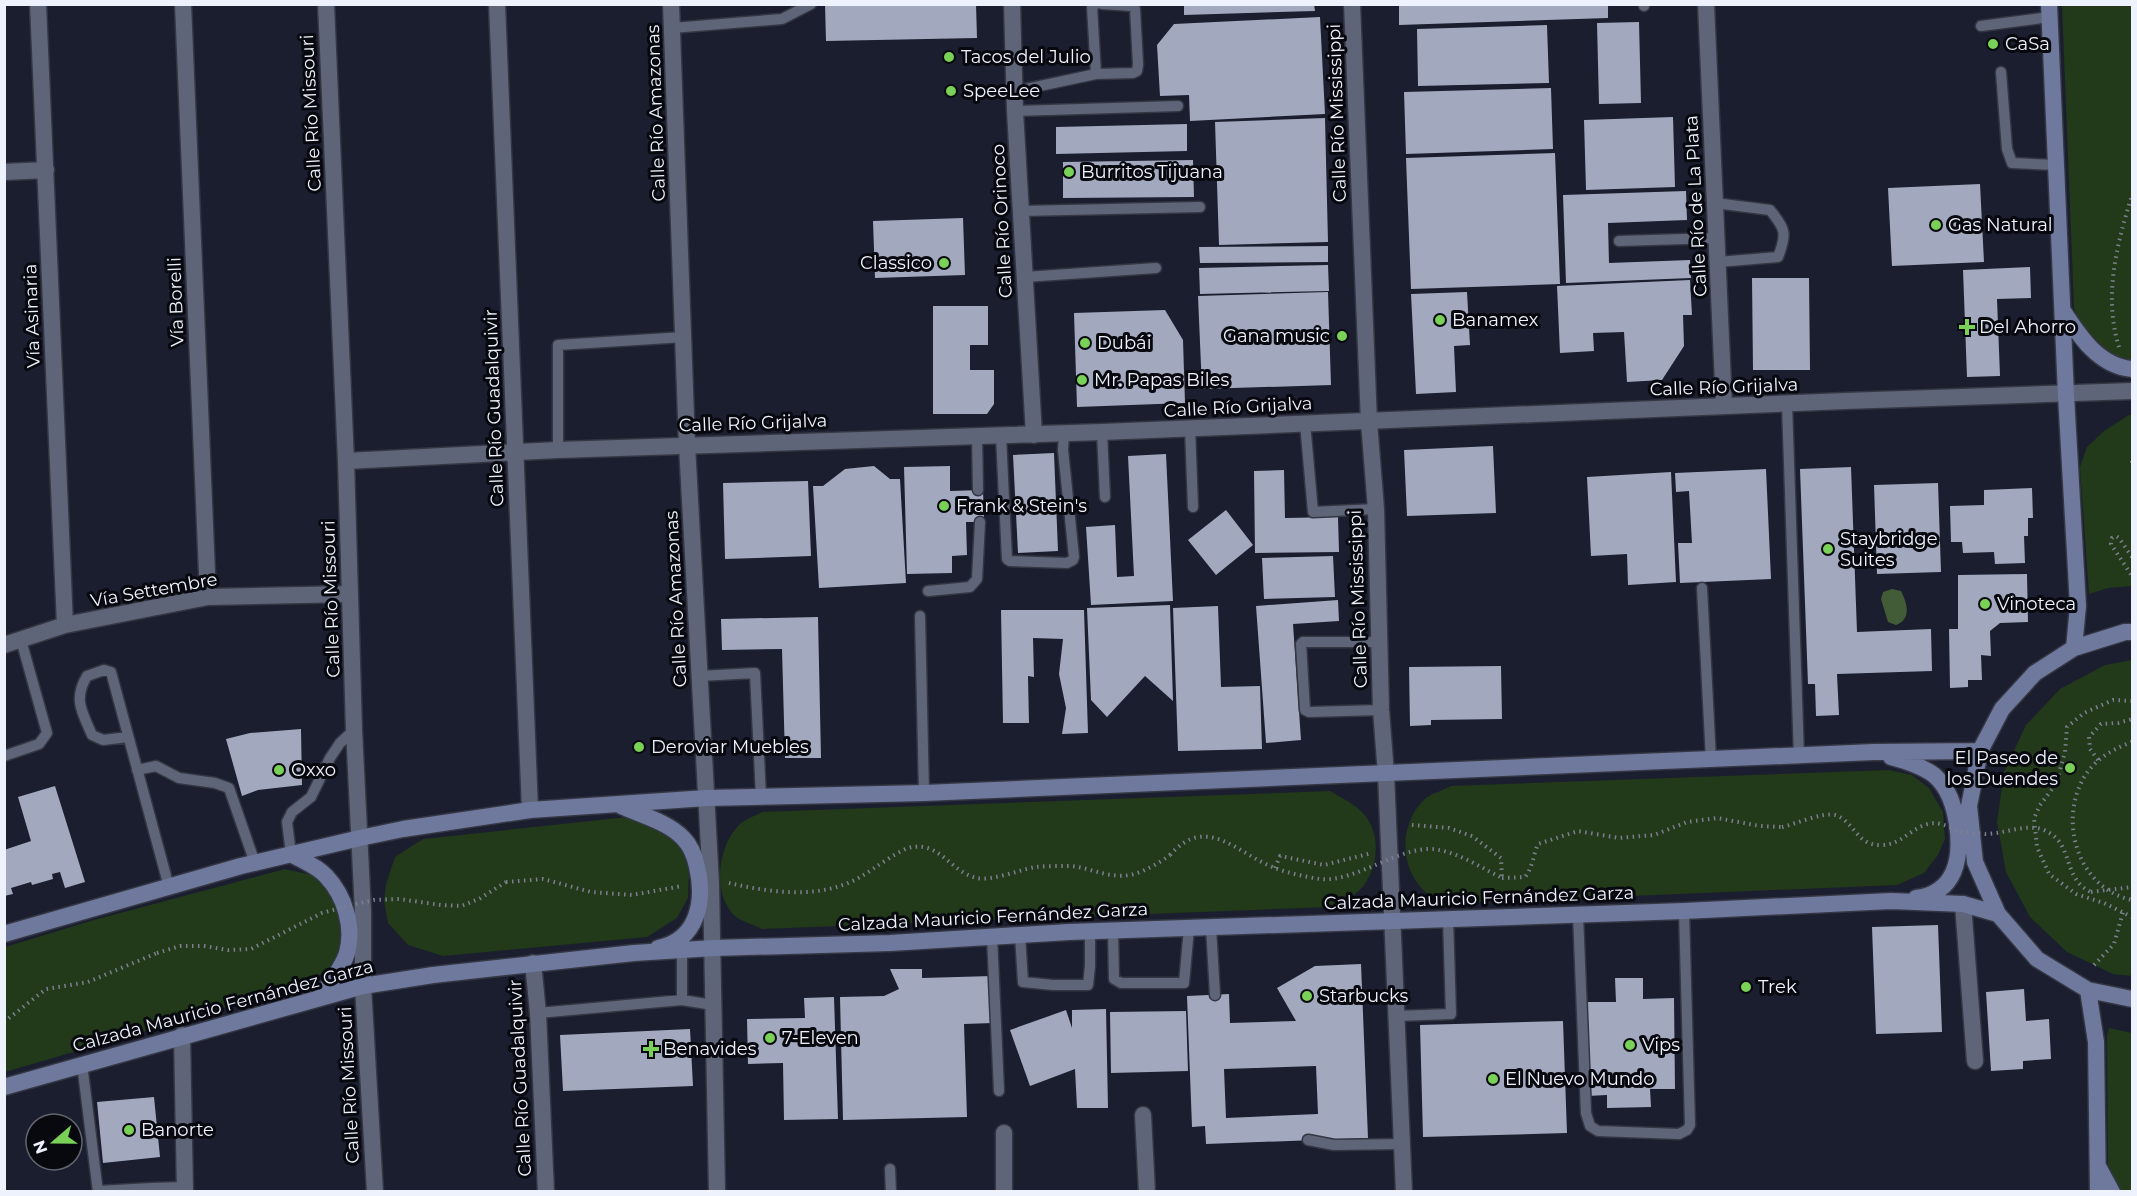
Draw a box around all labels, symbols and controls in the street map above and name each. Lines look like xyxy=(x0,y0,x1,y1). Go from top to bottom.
street label: Calle Río Mississippi xyxy=(1323,23,1351,203)
street label: Calle Río Amazonas xyxy=(642,24,670,202)
place label: CaSa xyxy=(2005,33,2050,55)
street label: Calle Río Missouri xyxy=(296,34,326,192)
marker: CaSa xyxy=(1986,37,2000,51)
place label: Tacos del Julio xyxy=(961,46,1091,68)
marker: Tacos del Julio xyxy=(942,50,956,64)
place label: SpeeLee xyxy=(963,80,1040,102)
marker: SpeeLee xyxy=(944,84,958,98)
street label: Calle Río de La Plata xyxy=(1680,115,1712,297)
street label: Calle Río Orinoco xyxy=(987,143,1017,299)
place label: Burritos Tijuana xyxy=(1081,161,1223,183)
marker: Burritos Tijuana xyxy=(1062,165,1076,179)
place label: Gas Natural xyxy=(1948,214,2053,236)
marker: Gas Natural xyxy=(1929,218,1943,232)
place label: Classico xyxy=(860,252,932,274)
marker: Classico xyxy=(937,256,951,270)
street label: Vía Borelli xyxy=(163,257,189,347)
street label: Vía Asinaria xyxy=(19,264,45,368)
street label: Calle Río Guadalquivir xyxy=(480,309,508,507)
place label: Banamex xyxy=(1452,309,1539,331)
marker: Banamex xyxy=(1433,313,1447,327)
place label: Del Ahorro xyxy=(1979,316,2076,338)
marker: Del Ahorro xyxy=(1960,320,1974,334)
place label: Gana music xyxy=(1223,325,1330,347)
marker: Gana music xyxy=(1335,329,1349,343)
place label: Dubái xyxy=(1097,332,1152,354)
marker: Dubái xyxy=(1078,336,1092,350)
place label: Mr. Papas Biles xyxy=(1094,369,1229,391)
marker: Mr. Papas Biles xyxy=(1075,373,1089,387)
street label: Calle Río Grijalva xyxy=(1649,373,1799,401)
street label: Calle Río Grijalva xyxy=(1163,392,1313,422)
street label: Calle Río Grijalva xyxy=(678,409,828,437)
place label: Frank & Stein's xyxy=(956,495,1087,517)
marker: Frank & Stein's xyxy=(937,499,951,513)
street label: Calle Río Mississippi xyxy=(1344,509,1372,689)
street label: Calle Río Amazonas xyxy=(660,510,692,688)
street label: Calle Río Missouri xyxy=(317,520,345,678)
place label: Staybridge Suites xyxy=(1840,528,1938,571)
marker: Staybridge Suites xyxy=(1821,542,1835,556)
street label: Vía Settembre xyxy=(89,568,219,612)
place label: Vinoteca xyxy=(1997,593,2076,615)
marker: Vinoteca xyxy=(1978,597,1992,611)
place label: Deroviar Muebles xyxy=(651,736,809,758)
marker: Deroviar Muebles xyxy=(632,740,646,754)
place label: El Paseo de los Duendes xyxy=(1947,747,2058,790)
place label: Oxxo xyxy=(291,759,336,781)
marker: El Paseo de los Duendes xyxy=(2063,761,2077,775)
marker: Oxxo xyxy=(272,763,286,777)
street label: Calzada Mauricio Fernández Garza xyxy=(1323,882,1635,914)
street label: Calzada Mauricio Fernández Garza xyxy=(837,898,1149,936)
street label: Calzada Mauricio Fernández Garza xyxy=(70,955,376,1057)
place label: Trek xyxy=(1758,976,1797,998)
street label: Calle Río Guadalquivir xyxy=(504,979,536,1177)
marker: Trek xyxy=(1739,980,1753,994)
place label: Starbucks xyxy=(1319,985,1408,1007)
marker: Starbucks xyxy=(1300,989,1314,1003)
street label: Calle Río Missouri xyxy=(334,1006,364,1164)
place label: 7-Eleven xyxy=(782,1027,859,1049)
marker: 7-Eleven xyxy=(763,1031,777,1045)
place label: Vips xyxy=(1642,1034,1680,1056)
place label: Benavides xyxy=(663,1038,757,1060)
marker: Vips xyxy=(1623,1038,1637,1052)
marker: Benavides xyxy=(644,1042,658,1056)
place label: El Nuevo Mundo xyxy=(1505,1068,1654,1090)
marker: El Nuevo Mundo xyxy=(1486,1072,1500,1086)
north arrow xyxy=(24,1112,84,1172)
place label: Banorte xyxy=(141,1119,214,1141)
marker: Banorte xyxy=(122,1123,136,1137)
text: N xyxy=(29,1138,52,1156)

